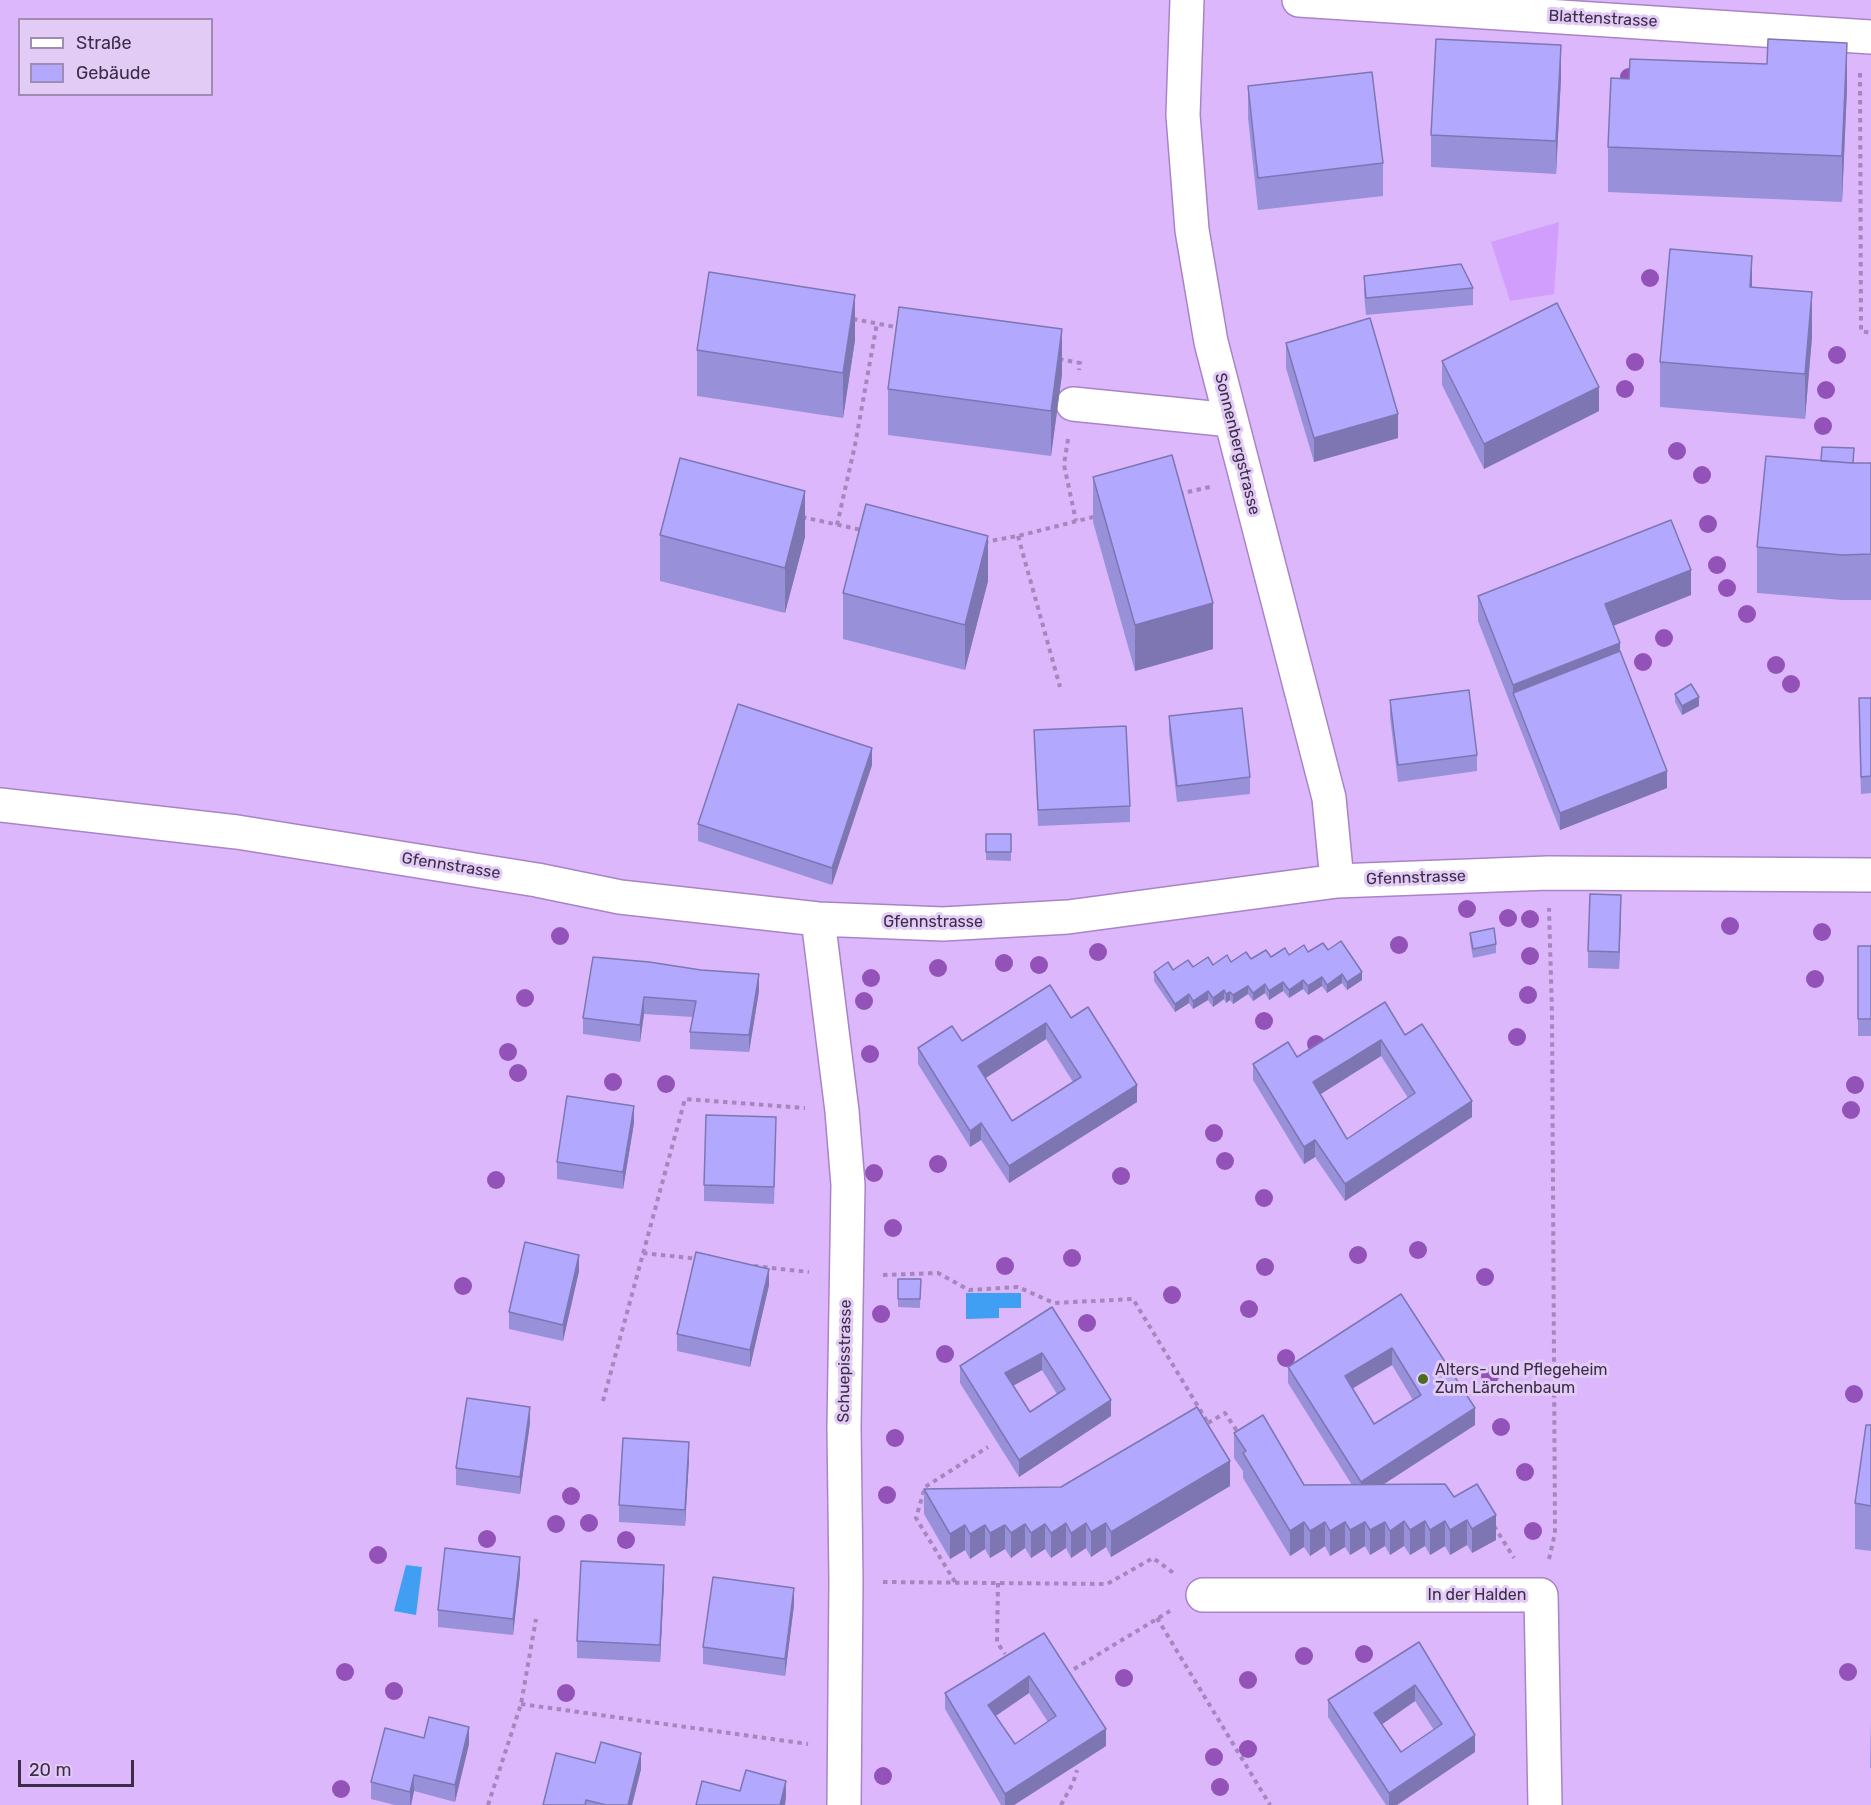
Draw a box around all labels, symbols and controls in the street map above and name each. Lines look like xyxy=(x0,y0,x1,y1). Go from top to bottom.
street label: Blattenstrasse xyxy=(1548,7,1658,31)
legend xyxy=(18,18,213,96)
text: Straße xyxy=(76,32,132,54)
text: Gebäude xyxy=(76,62,151,84)
street label: Sonnenbergstrasse xyxy=(1210,371,1264,517)
street label: Gfennstrasse xyxy=(400,849,502,883)
street label: Gfennstrasse xyxy=(1366,867,1466,889)
street label: Gfennstrasse xyxy=(883,912,983,932)
street label: Schuepisstrasse xyxy=(834,1299,856,1423)
place label: Alters- und Pflegeheim Zum Lärchenbaum xyxy=(1435,1360,1607,1398)
marker: Alters- und Pflegeheim Zum Lärchenbaum xyxy=(1416,1372,1430,1386)
street label: In der Halden xyxy=(1428,1585,1526,1605)
scale bar xyxy=(21,1748,136,1786)
text: 20 m xyxy=(29,1759,71,1781)

